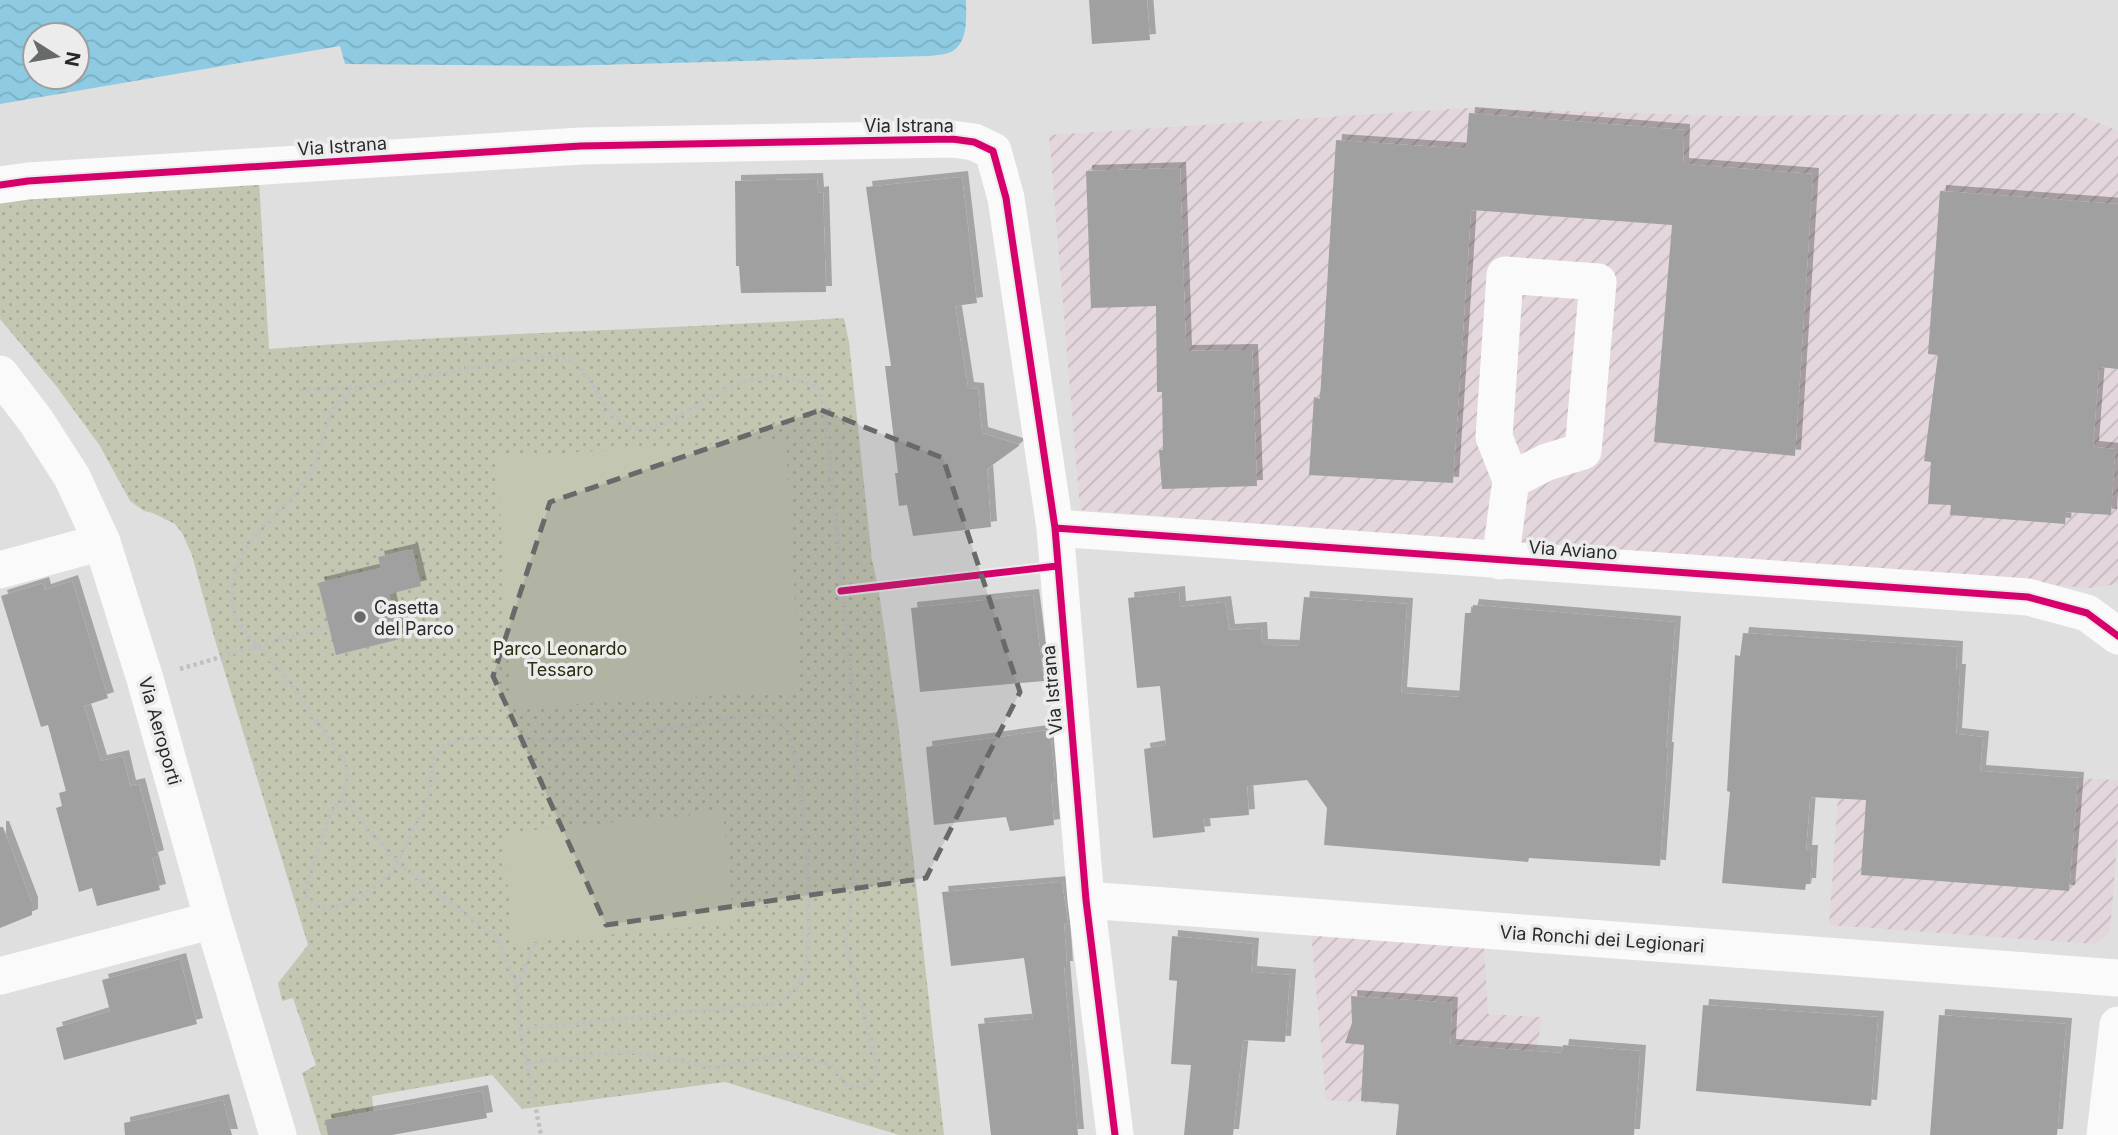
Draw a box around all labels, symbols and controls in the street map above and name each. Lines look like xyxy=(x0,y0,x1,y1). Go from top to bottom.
north arrow xyxy=(21,21,91,91)
text: N xyxy=(60,50,85,68)
street label: Via Istrana xyxy=(864,115,954,136)
street label: Via Istrana xyxy=(296,132,388,160)
street label: Via Aviano xyxy=(1528,536,1618,564)
place label: Casetta del Parco xyxy=(374,597,454,639)
marker: Casetta del Parco xyxy=(352,609,368,625)
park label: Parco Leonardo Tessaro xyxy=(493,638,627,680)
street label: Via Istrana xyxy=(1038,644,1066,736)
street label: Via Aeroporti xyxy=(135,675,185,787)
street label: Via Ronchi dei Legionari xyxy=(1499,921,1705,957)

